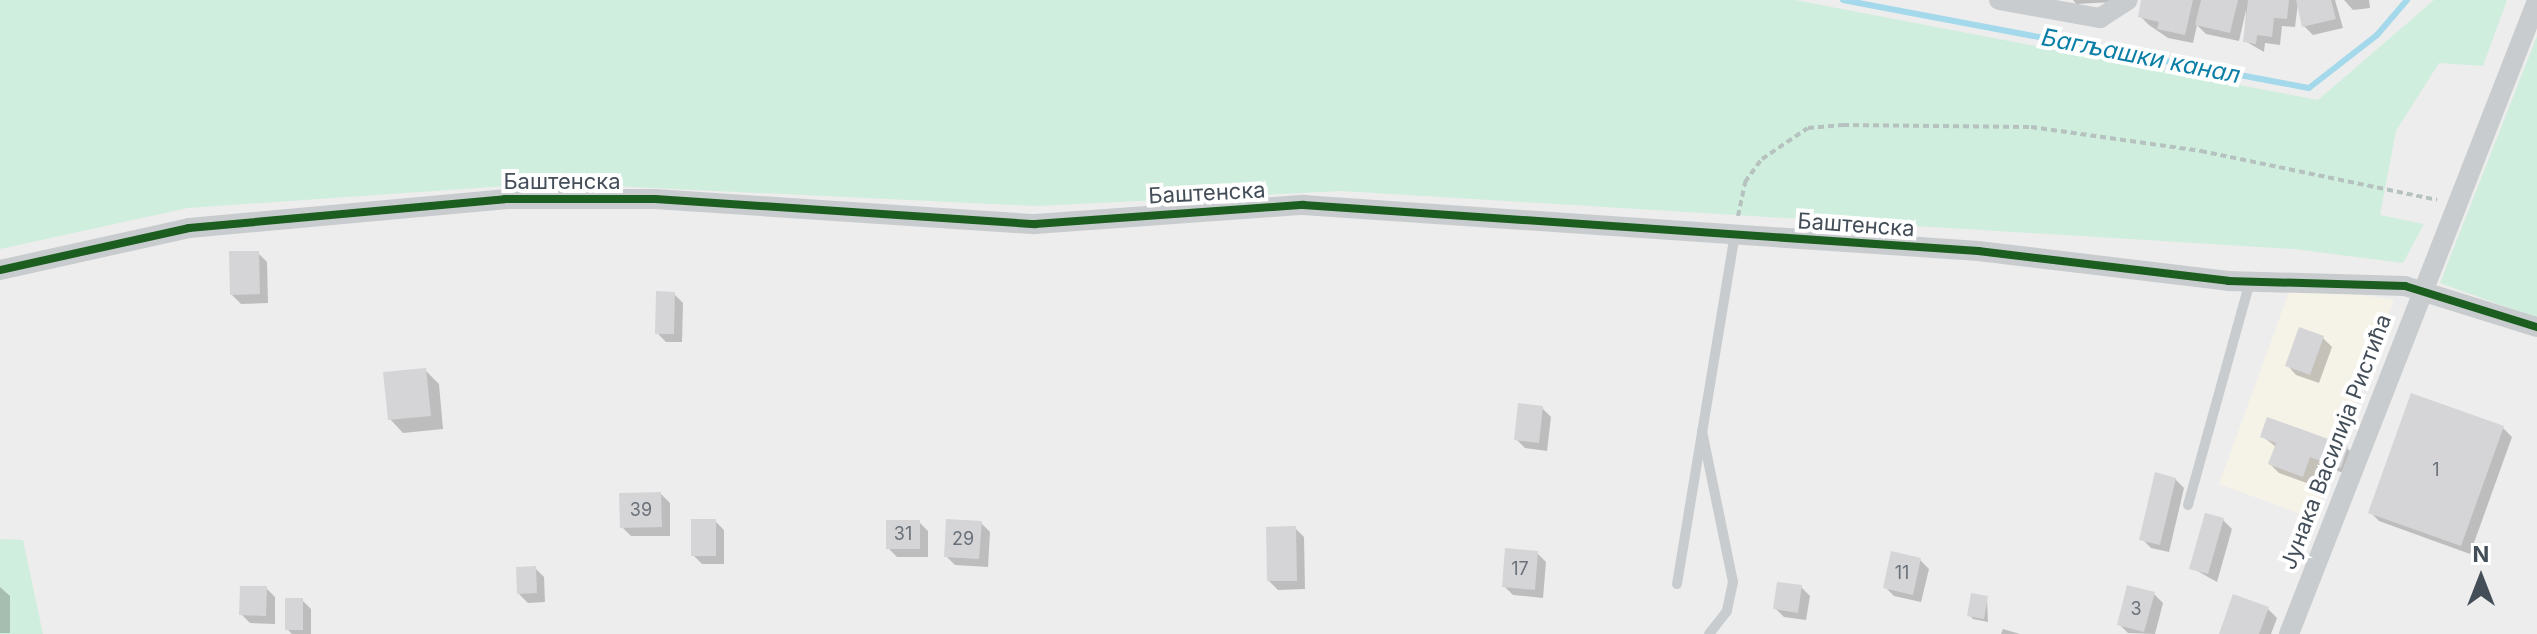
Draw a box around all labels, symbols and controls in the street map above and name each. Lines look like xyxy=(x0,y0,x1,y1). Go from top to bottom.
water label: Багљашки канал xyxy=(2039,23,2243,89)
street label: Баштенска xyxy=(503,169,621,195)
street label: Баштенска xyxy=(1148,177,1266,209)
street label: Баштенска xyxy=(1797,208,1915,242)
street label: Јунака Василија Ристића xyxy=(2275,311,2397,573)
house number: 1 xyxy=(2432,459,2440,481)
house number: 39 xyxy=(630,499,652,521)
house number: 31 xyxy=(894,523,912,545)
house number: 29 xyxy=(952,528,974,550)
north arrow xyxy=(2441,538,2521,618)
text: N xyxy=(2473,541,2489,567)
house number: 17 xyxy=(1511,558,1529,580)
house number: 11 xyxy=(1895,562,1909,584)
house number: 3 xyxy=(2130,598,2142,620)

